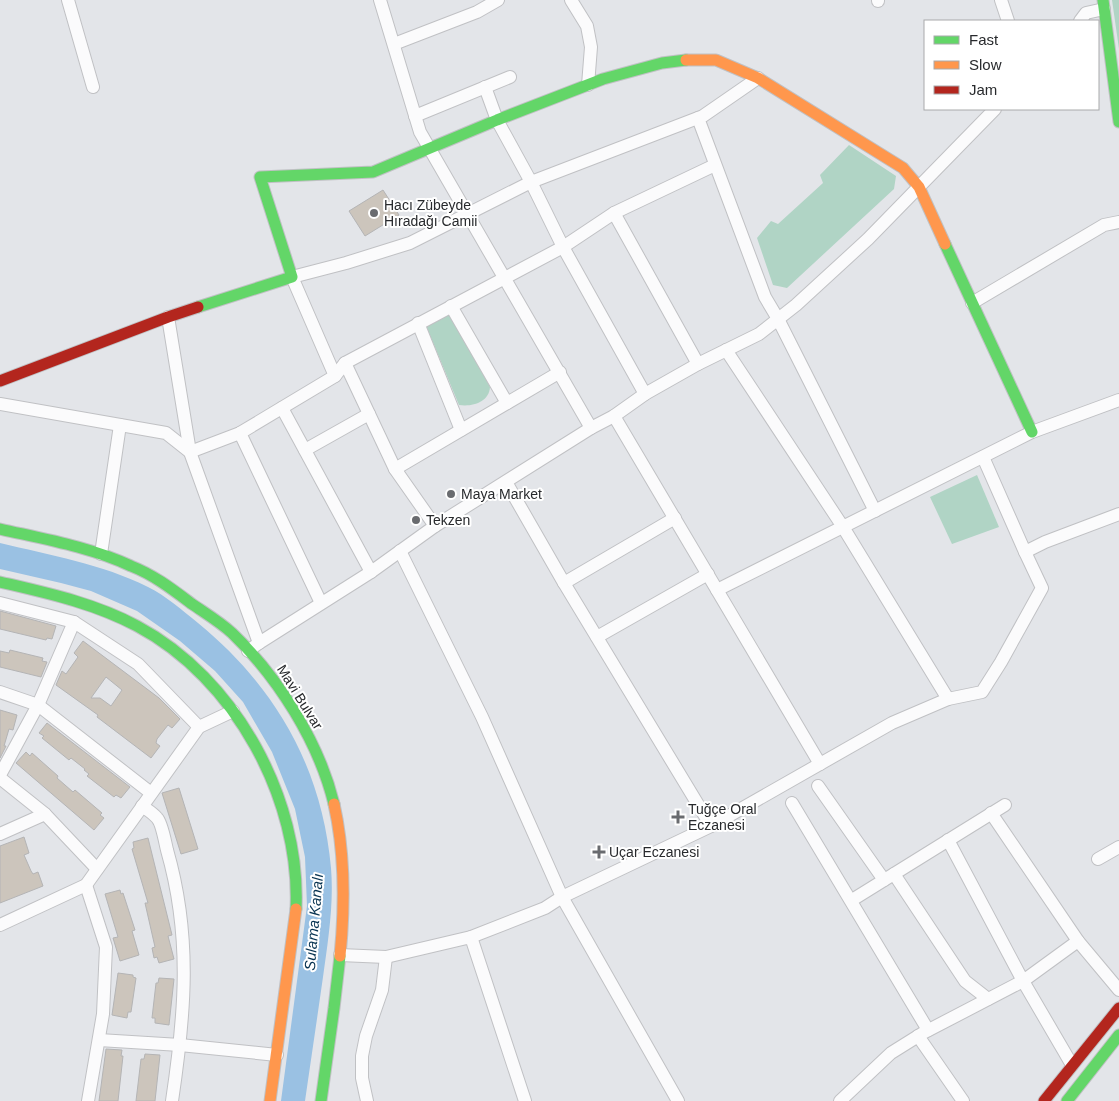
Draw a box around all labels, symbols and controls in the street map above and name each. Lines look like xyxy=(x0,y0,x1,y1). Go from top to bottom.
legend xyxy=(924,20,1099,110)
text: Fast xyxy=(969,31,999,48)
text: Slow xyxy=(969,56,1002,73)
text: Jam xyxy=(969,81,997,98)
place label: Hacı Zübeyde Hıradağı Camii xyxy=(384,197,477,229)
marker: Hacı Zübeyde Hıradağı Camii xyxy=(368,207,380,219)
place label: Maya Market xyxy=(461,486,542,502)
marker: Maya Market xyxy=(445,488,457,500)
place label: Tekzen xyxy=(426,512,470,528)
marker: Tekzen xyxy=(410,514,422,526)
street label: Mavi Bulvar xyxy=(274,662,326,733)
place label: Tuğçe Oral Eczanesi xyxy=(688,801,757,833)
marker: Tuğçe Oral Eczanesi xyxy=(672,811,684,823)
place label: Uçar Eczanesi xyxy=(609,844,699,860)
marker: Uçar Eczanesi xyxy=(593,846,605,858)
water label: Sulama Kanalı xyxy=(301,873,326,971)

